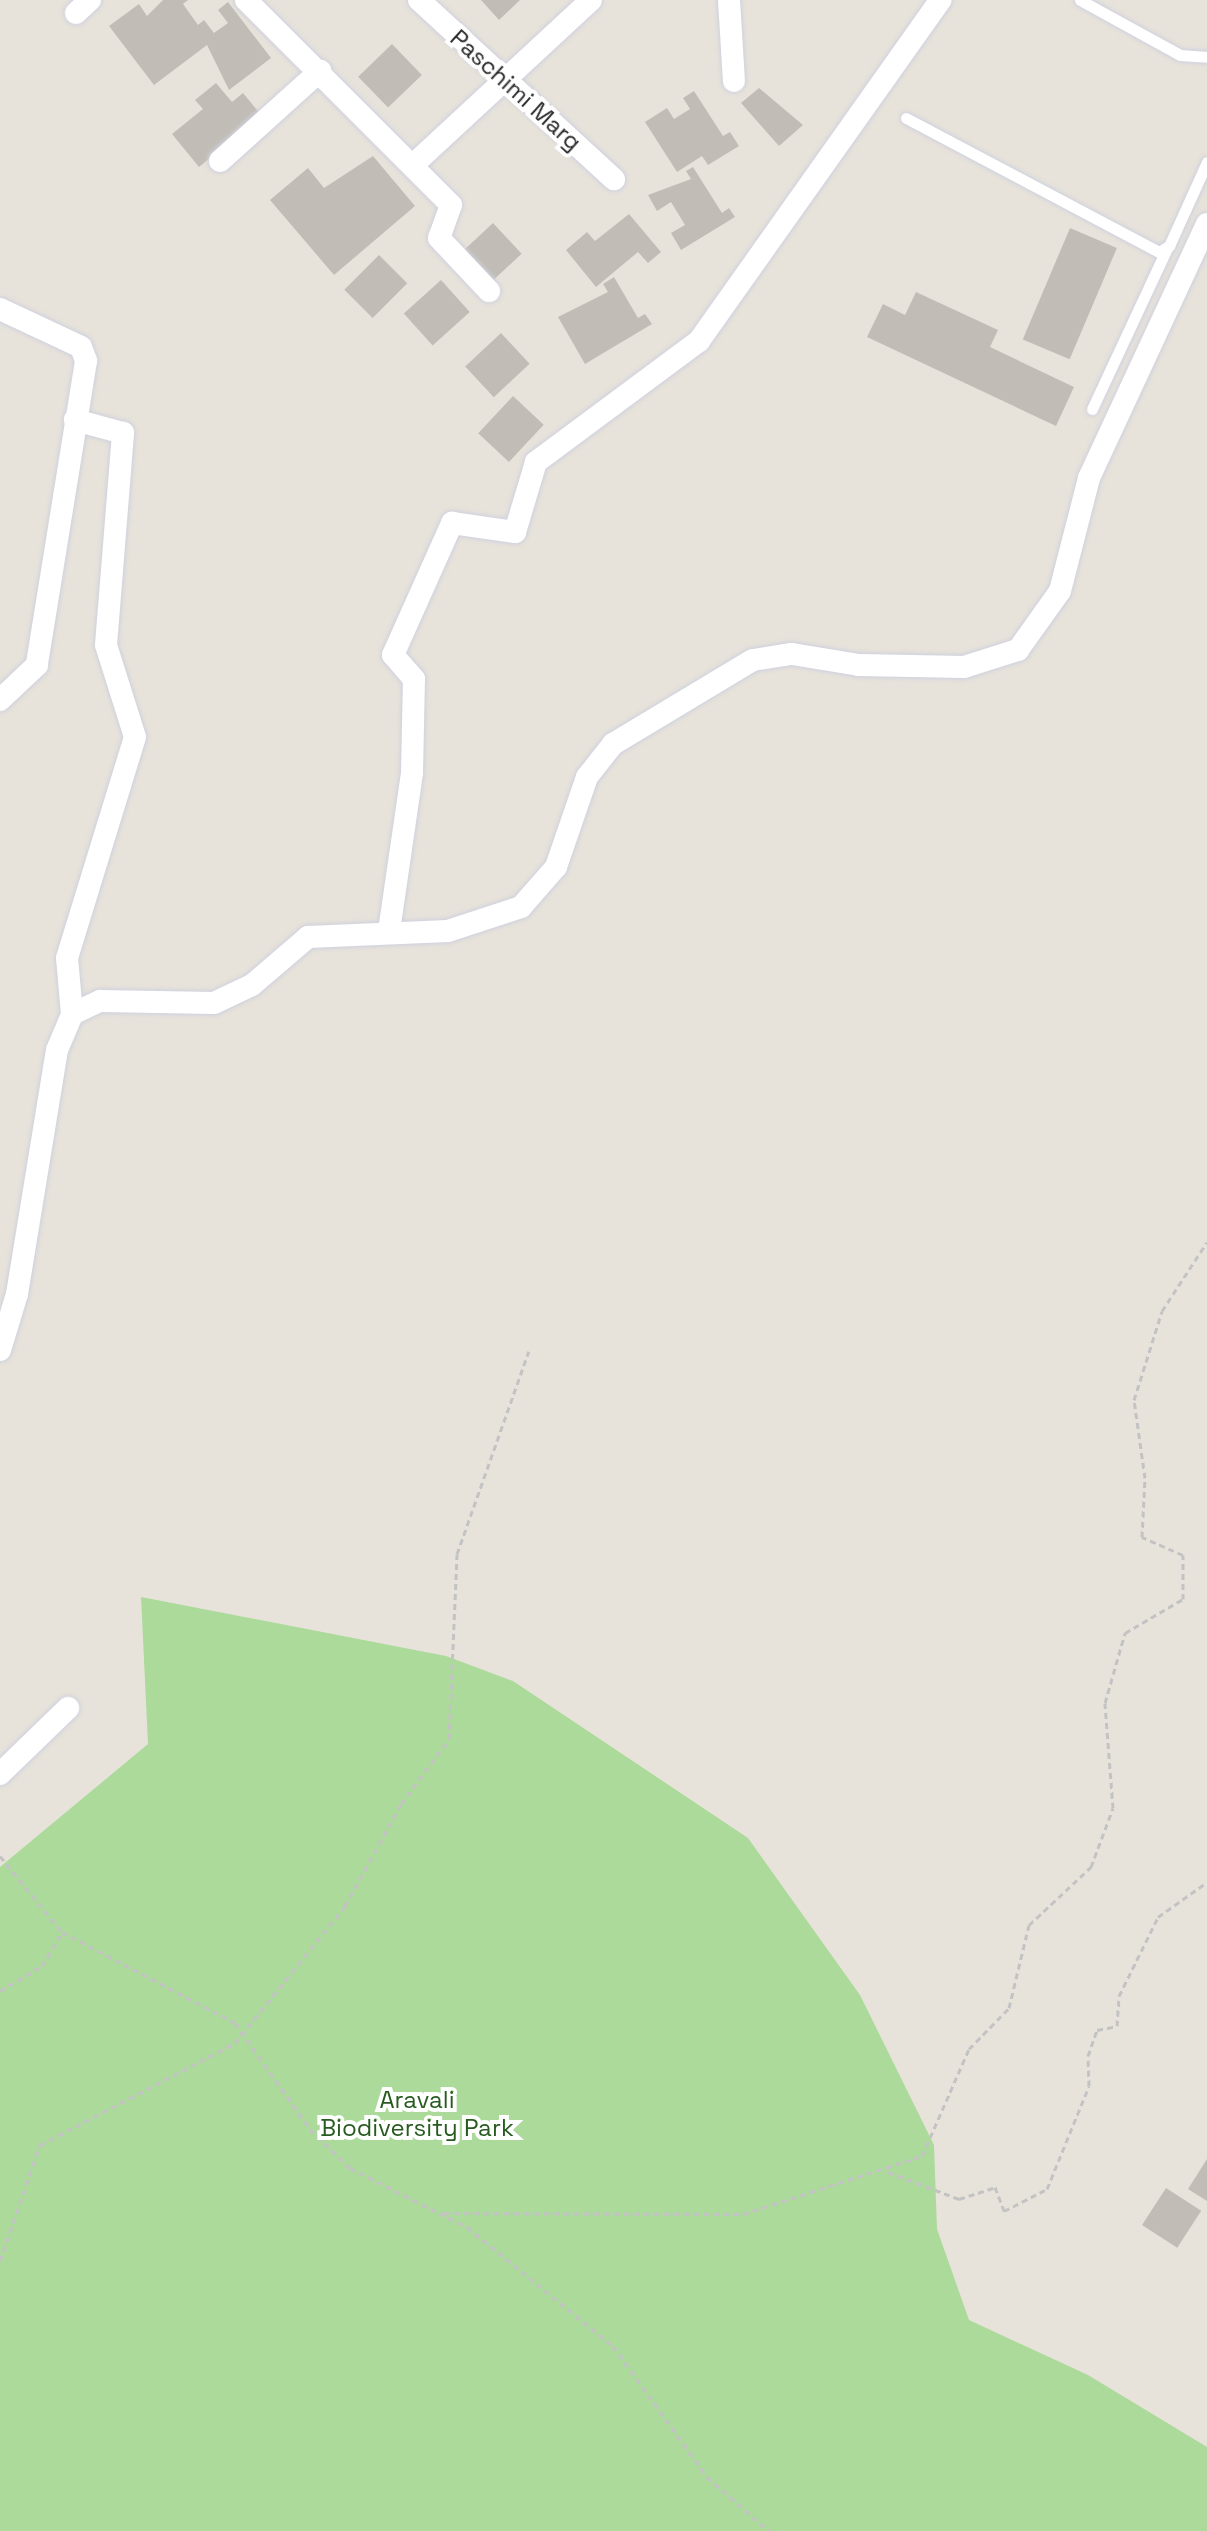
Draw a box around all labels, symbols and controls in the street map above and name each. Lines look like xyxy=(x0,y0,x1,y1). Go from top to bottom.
street label: Paschimi Marg xyxy=(444,24,588,156)
park label: Aravali Biodiversity Park xyxy=(320,2086,514,2142)

